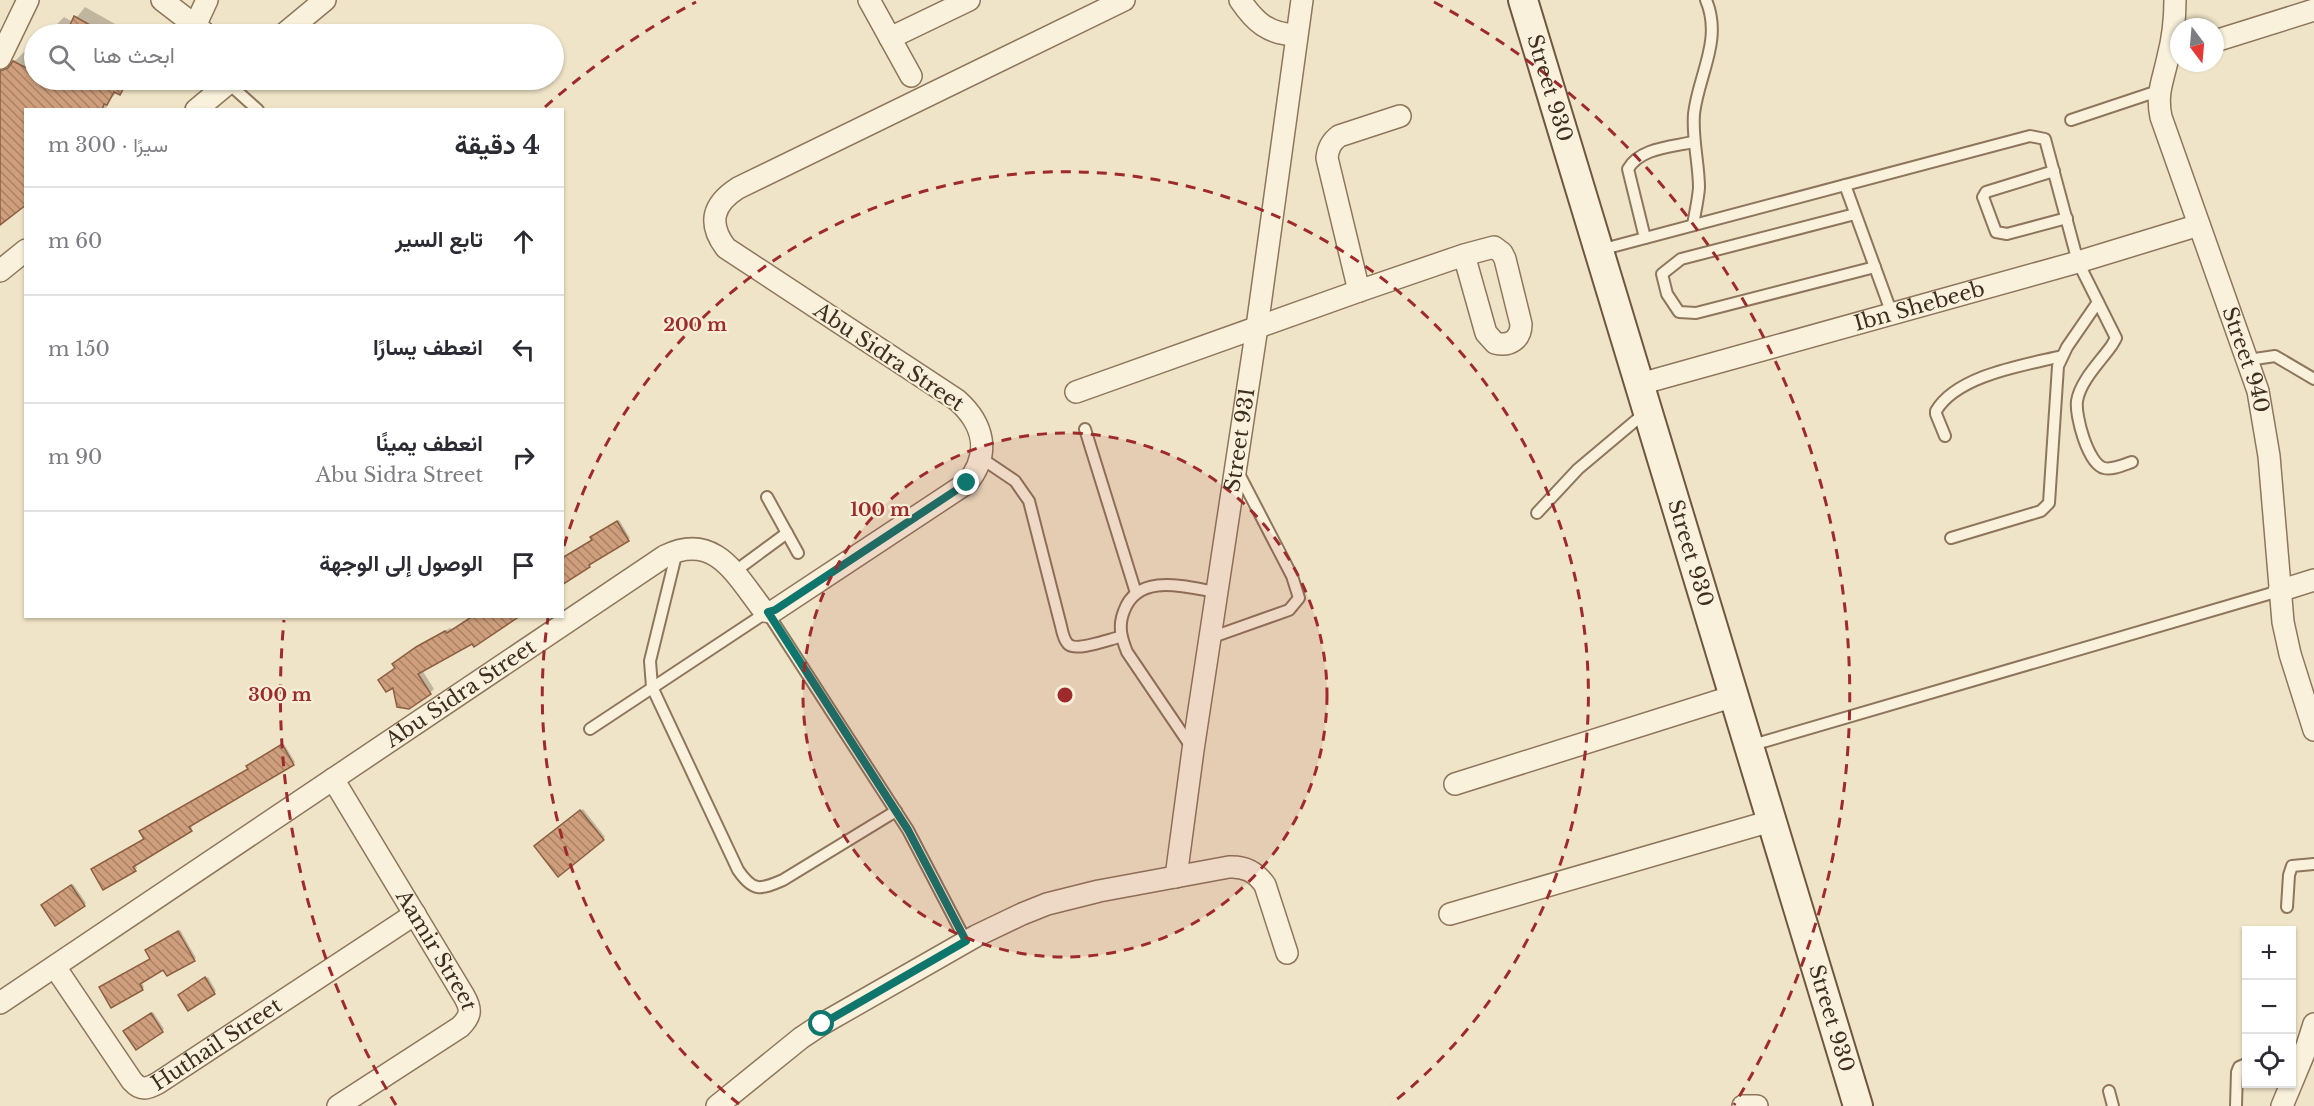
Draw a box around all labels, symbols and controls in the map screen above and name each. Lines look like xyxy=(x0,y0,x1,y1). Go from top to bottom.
north arrow xyxy=(2170,18,2224,72)
search box xyxy=(24,24,564,90)
street label: Street 930 xyxy=(1521,31,1578,145)
icon: search xyxy=(45,41,78,74)
text: ابحث هنا xyxy=(93,42,175,69)
text: 4 دقيقة xyxy=(455,129,540,161)
text: سيرًا · 300 m xyxy=(48,133,168,157)
icon: ahead xyxy=(507,225,540,258)
text: تابع السير xyxy=(395,226,483,253)
text: 60 m xyxy=(48,229,102,253)
street label: Ibn Shebeeb xyxy=(1851,276,1988,337)
street label: Abu Sidra Street xyxy=(808,297,969,417)
street label: Street 940 xyxy=(2216,303,2274,415)
text: 200 m xyxy=(663,314,727,336)
icon: left xyxy=(507,333,540,366)
text: انعطف يسارًا xyxy=(373,334,483,361)
text: 150 m xyxy=(48,337,110,361)
street label: Street 931 xyxy=(1219,386,1261,494)
text: انعطف يمينًا xyxy=(376,430,483,457)
icon: right xyxy=(507,441,540,474)
text: 90 m xyxy=(48,445,102,469)
text: Abu Sidra Street xyxy=(316,463,483,487)
route end xyxy=(953,469,979,495)
street label: Street 930 xyxy=(1662,496,1719,610)
text: 100 m xyxy=(850,499,910,521)
icon: arrive xyxy=(507,549,540,582)
text: الوصول إلى الوجهة xyxy=(319,550,483,577)
street label: Abu Sidra Street xyxy=(380,634,541,754)
text: 300 m xyxy=(248,684,312,706)
centre of rings xyxy=(1055,685,1075,705)
street label: Aamir Street xyxy=(389,884,482,1013)
map controls xyxy=(2242,926,2296,1088)
button: + xyxy=(2242,926,2296,980)
street label: Street 930 xyxy=(1803,962,1860,1075)
button: − xyxy=(2242,980,2296,1034)
street label: Huthail Street xyxy=(147,992,287,1097)
route start xyxy=(808,1010,834,1036)
button: locate xyxy=(2242,1034,2296,1088)

